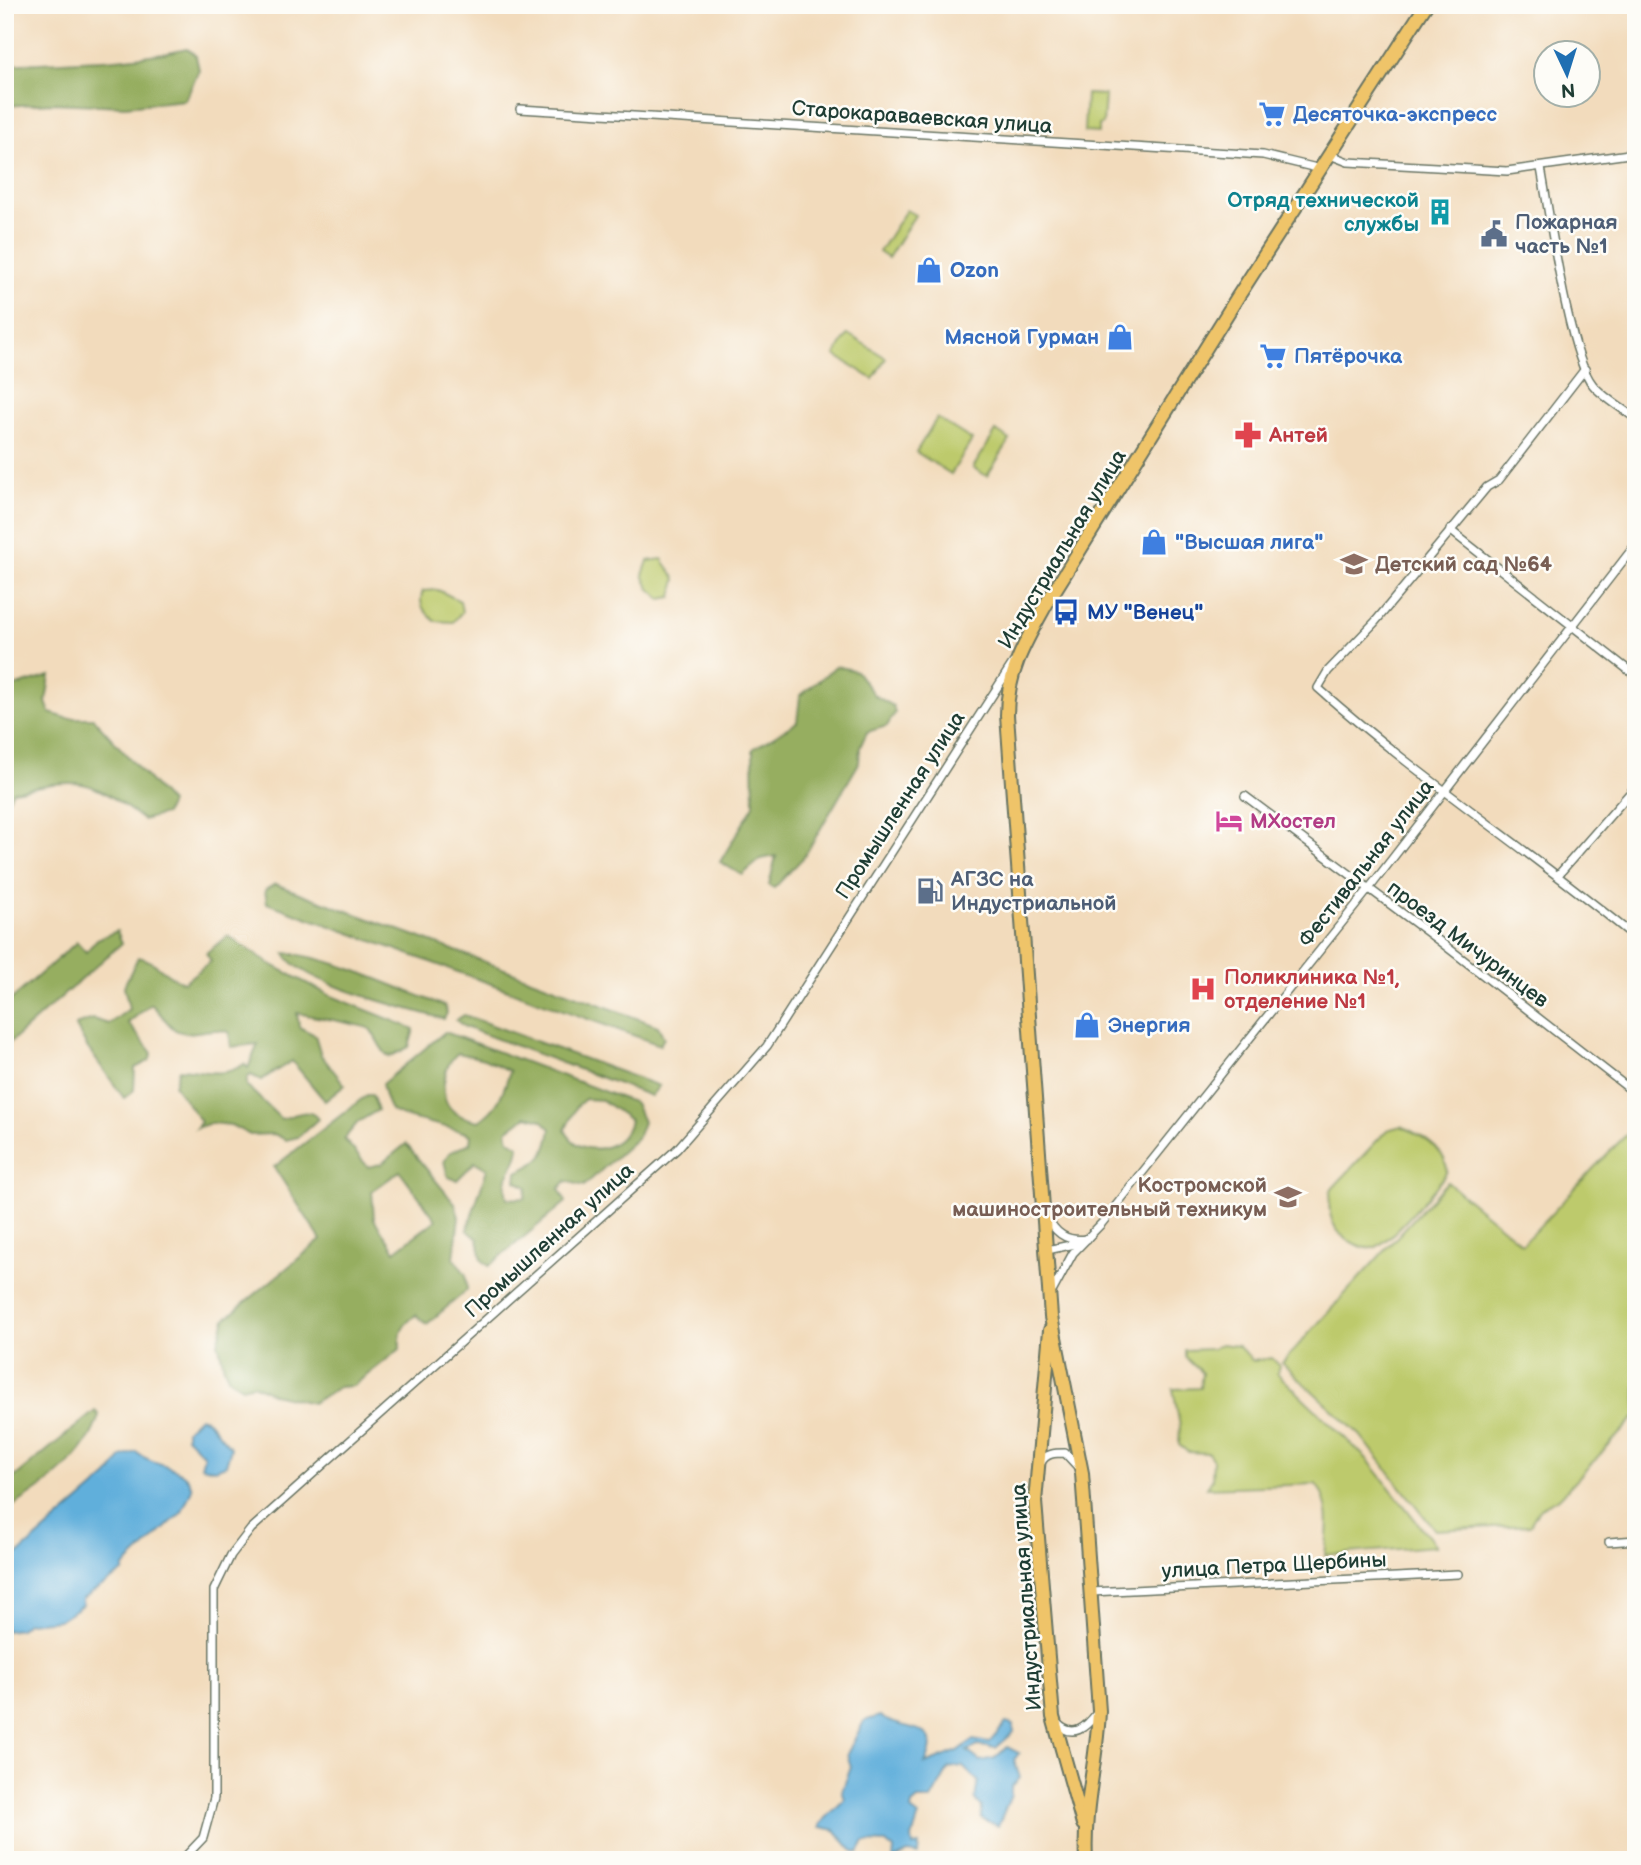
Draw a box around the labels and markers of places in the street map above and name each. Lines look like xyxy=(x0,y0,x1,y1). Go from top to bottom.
supermarket icon: Десяточка-экспресс xyxy=(1257,99,1287,129)
place label: Десяточка-экспресс xyxy=(1293,102,1497,127)
place label: Отряд технической службы xyxy=(1227,188,1419,237)
building icon: Отряд технической службы xyxy=(1425,197,1455,227)
place label: Пожарная часть №1 xyxy=(1515,210,1618,259)
public building icon: Пожарная часть №1 xyxy=(1479,219,1509,249)
shop icon: Ozon xyxy=(914,255,944,285)
place label: Ozon xyxy=(950,258,999,283)
shop icon: Мясной Гурман xyxy=(1105,322,1135,352)
place label: Мясной Гурман xyxy=(945,325,1099,350)
supermarket icon: Пятёрочка xyxy=(1258,341,1288,371)
place label: Пятёрочка xyxy=(1294,344,1403,369)
pharmacy icon: Антей xyxy=(1233,420,1263,450)
place label: Антей xyxy=(1268,423,1328,448)
shop icon: "Высшая лига" xyxy=(1139,527,1169,557)
place label: "Высшая лига" xyxy=(1175,530,1323,555)
school or university icon: Детский сад №64 xyxy=(1339,549,1369,579)
place label: Детский сад №64 xyxy=(1375,552,1553,577)
bus stop icon: МУ "Венец" xyxy=(1051,597,1081,627)
place label: МУ "Венец" xyxy=(1087,600,1203,625)
hotel icon: МХостел xyxy=(1214,806,1244,836)
place label: МХостел xyxy=(1250,809,1336,834)
place label: АГЗС на Индустриальной xyxy=(950,867,1116,916)
fuel station icon: АГЗС на Индустриальной xyxy=(915,876,945,906)
place label: Поликлиника №1, отделение №1 xyxy=(1224,965,1400,1014)
hospital icon: Поликлиника №1, отделение №1 xyxy=(1188,974,1218,1004)
shop icon: Энергия xyxy=(1072,1010,1102,1040)
place label: Энергия xyxy=(1108,1013,1191,1038)
place label: Костромской машиностроительный техникум xyxy=(952,1173,1267,1222)
school or university icon: Костромской машиностроительный техникум xyxy=(1273,1182,1303,1212)

